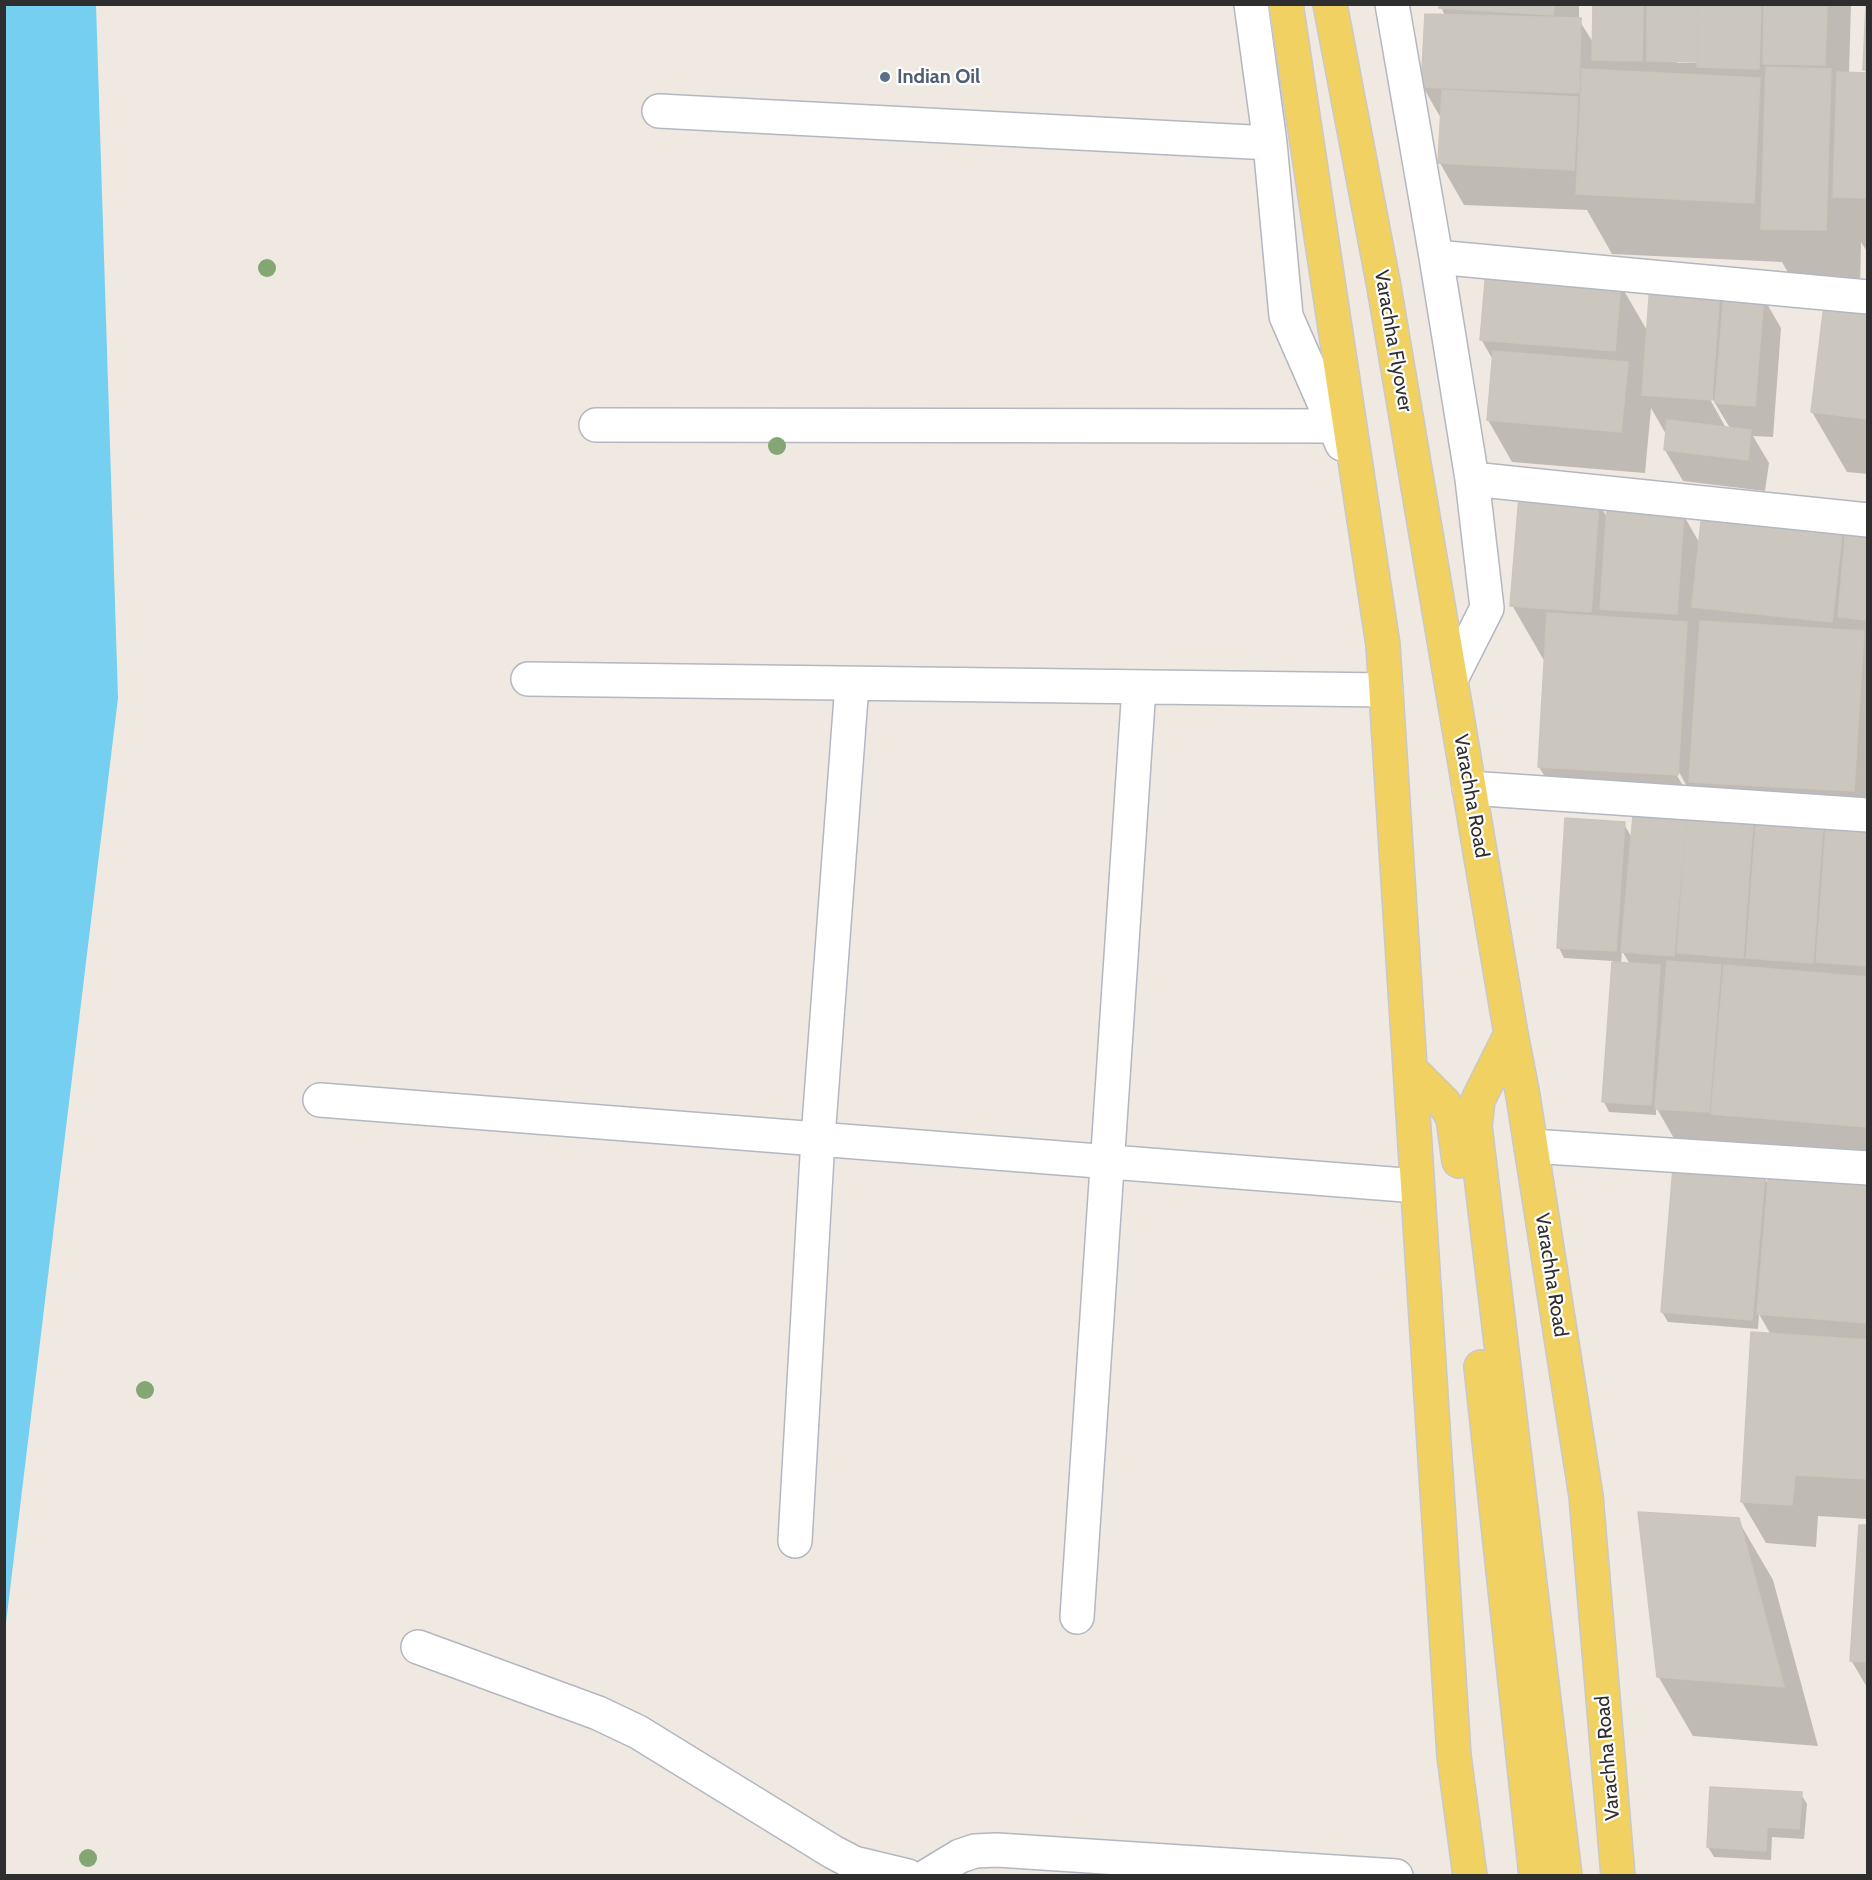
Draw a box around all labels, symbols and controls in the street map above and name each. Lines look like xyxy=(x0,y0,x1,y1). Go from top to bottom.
place label: Indian Oil xyxy=(897,65,980,89)
marker: Indian Oil xyxy=(878,70,892,84)
street label: Varachha Flyover xyxy=(1369,268,1417,414)
street label: Varachha Road xyxy=(1448,732,1494,860)
street label: Varachha Road xyxy=(1529,1211,1573,1339)
street label: Varachha Road xyxy=(1591,1695,1625,1821)

